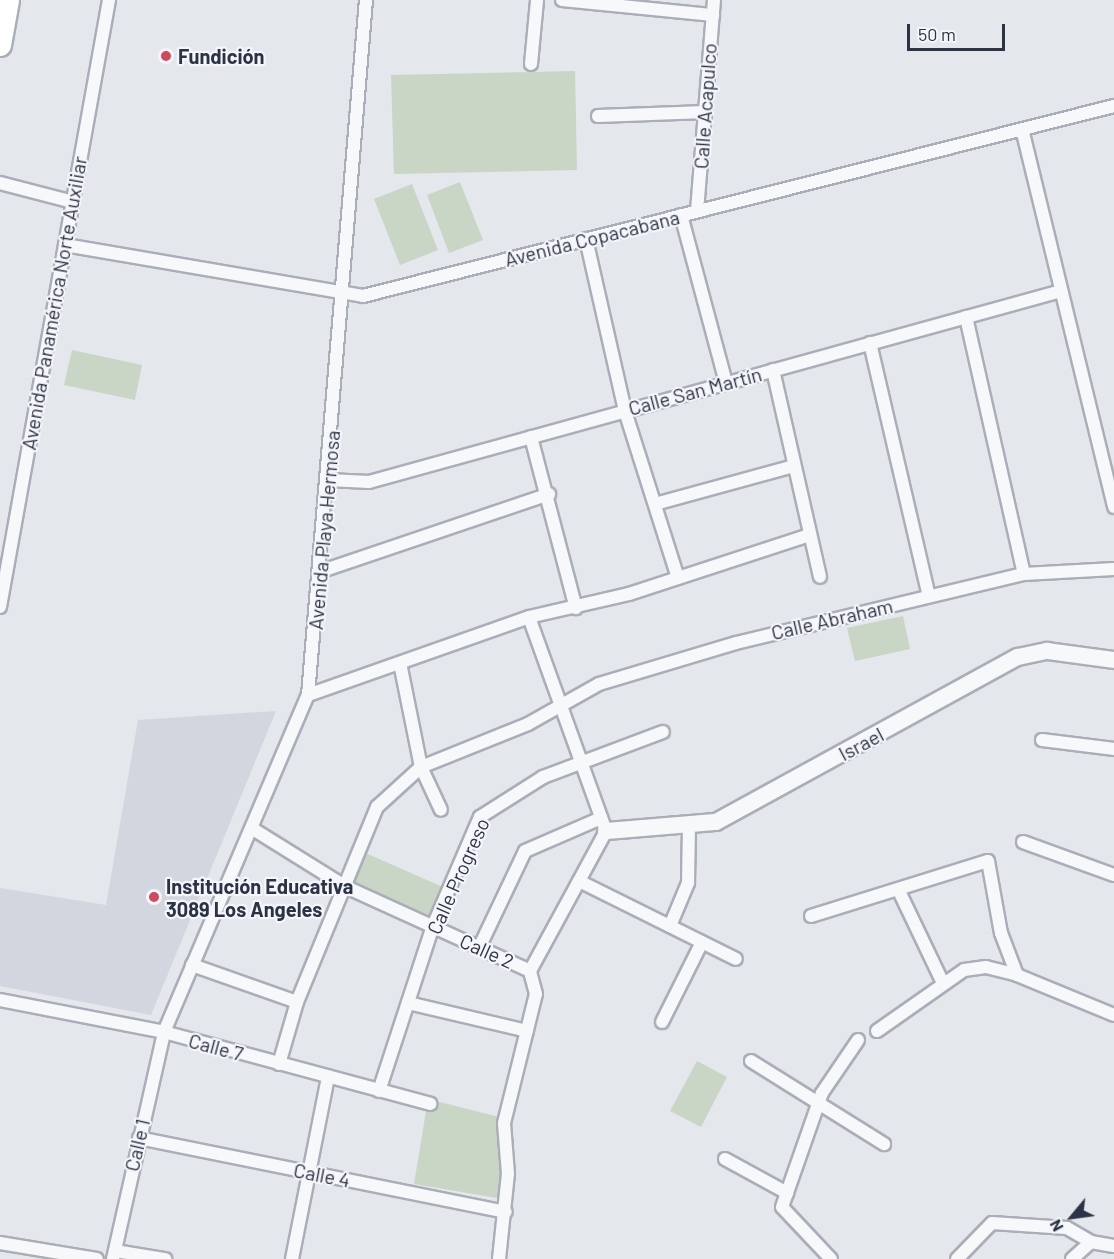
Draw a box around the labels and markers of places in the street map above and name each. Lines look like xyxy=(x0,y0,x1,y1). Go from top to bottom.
place label: Fundición xyxy=(178,44,264,68)
marker: Fundición xyxy=(159,49,173,63)
place label: Institución Educativa 3089 Los Angeles xyxy=(166,874,353,921)
marker: Institución Educativa 3089 Los Angeles xyxy=(147,890,161,904)

